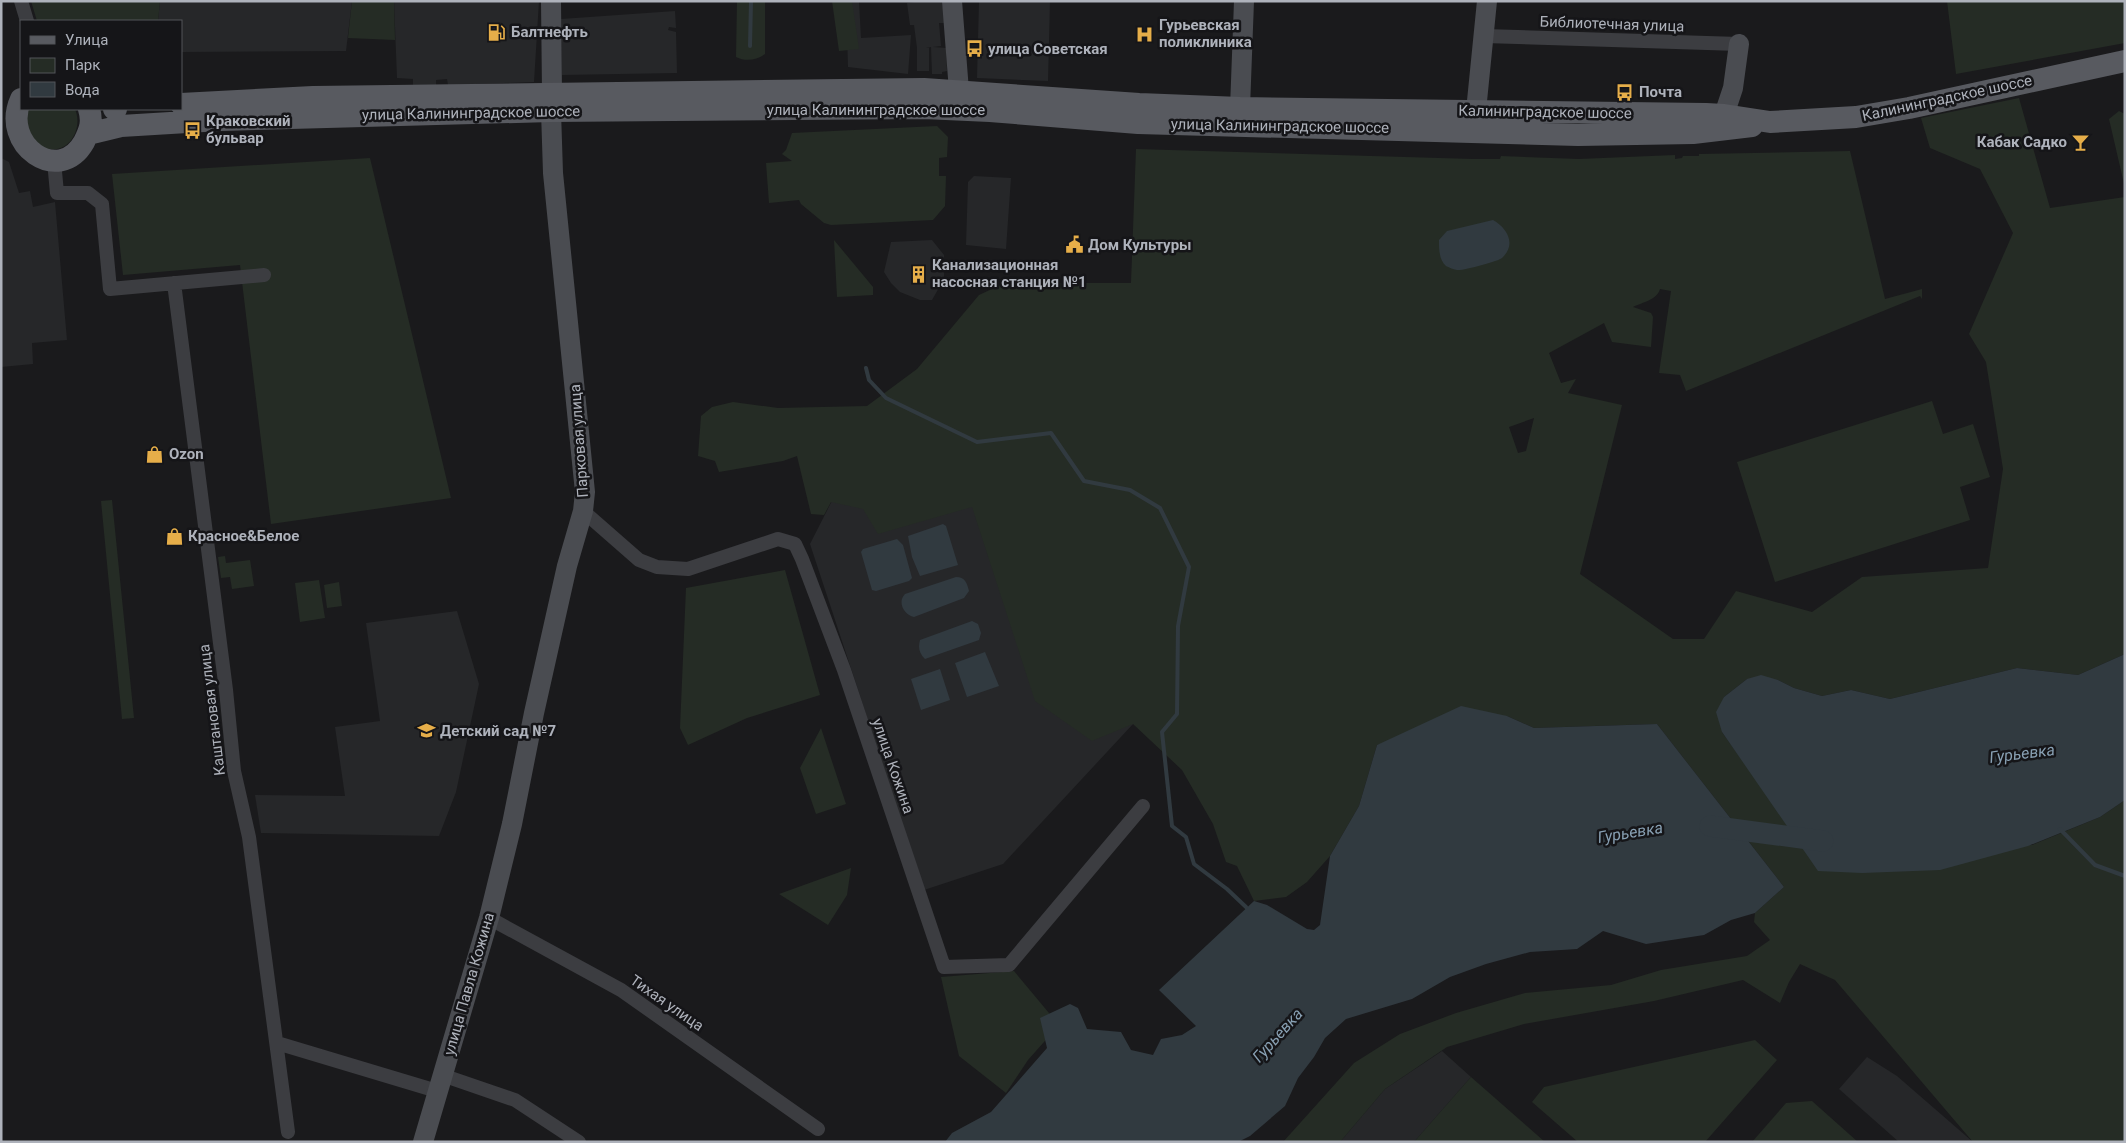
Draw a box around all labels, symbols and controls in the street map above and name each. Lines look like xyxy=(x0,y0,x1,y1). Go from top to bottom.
street label: Библиотечная улица xyxy=(1539,12,1685,36)
place label: Гурьевская поликлиника xyxy=(1159,16,1252,51)
legend xyxy=(20,20,182,110)
fuel station icon: Балтнефть xyxy=(487,22,507,42)
place label: Балтнефть xyxy=(511,23,588,41)
hospital icon: Гурьевская поликлиника xyxy=(1135,24,1155,44)
text: Улица xyxy=(65,31,108,49)
bus stop icon: улица Советская xyxy=(964,39,984,59)
place label: улица Советская xyxy=(988,40,1108,58)
text: Парк xyxy=(65,56,100,74)
street label: Калининградское шоссе xyxy=(1860,71,2034,125)
text: Вода xyxy=(65,81,100,99)
bus stop icon: Почта xyxy=(1615,82,1635,102)
place label: Почта xyxy=(1639,83,1682,101)
street label: улица Калининградское шоссе xyxy=(767,101,985,119)
street label: Калининградское шоссе xyxy=(1458,101,1632,123)
street label: улица Калининградское шоссе xyxy=(362,102,580,124)
place label: Краковский бульвар xyxy=(206,112,290,147)
street label: улица Калининградское шоссе xyxy=(1171,115,1389,137)
bus stop icon: Краковский бульвар xyxy=(182,120,202,140)
bar icon: Кабак Садко xyxy=(2071,132,2091,152)
place label: Кабак Садко xyxy=(1977,133,2067,151)
public building icon: Дом Культуры xyxy=(1064,235,1084,255)
place label: Дом Культуры xyxy=(1088,236,1192,254)
place label: Канализационная насосная станция №1 xyxy=(932,256,1087,291)
building icon: Канализационная насосная станция №1 xyxy=(908,264,928,284)
street label: Парковая улица xyxy=(566,384,592,498)
shop icon: Ozon xyxy=(145,444,165,464)
place label: Ozon xyxy=(169,445,204,463)
shop icon: Красное&Белое xyxy=(164,526,184,546)
place label: Красное&Белое xyxy=(188,527,299,545)
street label: Каштановая улица xyxy=(195,643,229,777)
street label: улица Кожина xyxy=(868,716,918,816)
school or university icon: Детский сад №7 xyxy=(416,721,436,741)
place label: Детский сад №7 xyxy=(440,722,556,740)
water label: Гурьевка xyxy=(1988,740,2056,767)
water label: Гурьевка xyxy=(1596,818,1664,847)
street label: улица Павла Кожина xyxy=(440,911,498,1057)
street label: Тихая улица xyxy=(627,971,707,1035)
water label: Гурьевка xyxy=(1248,1004,1306,1066)

